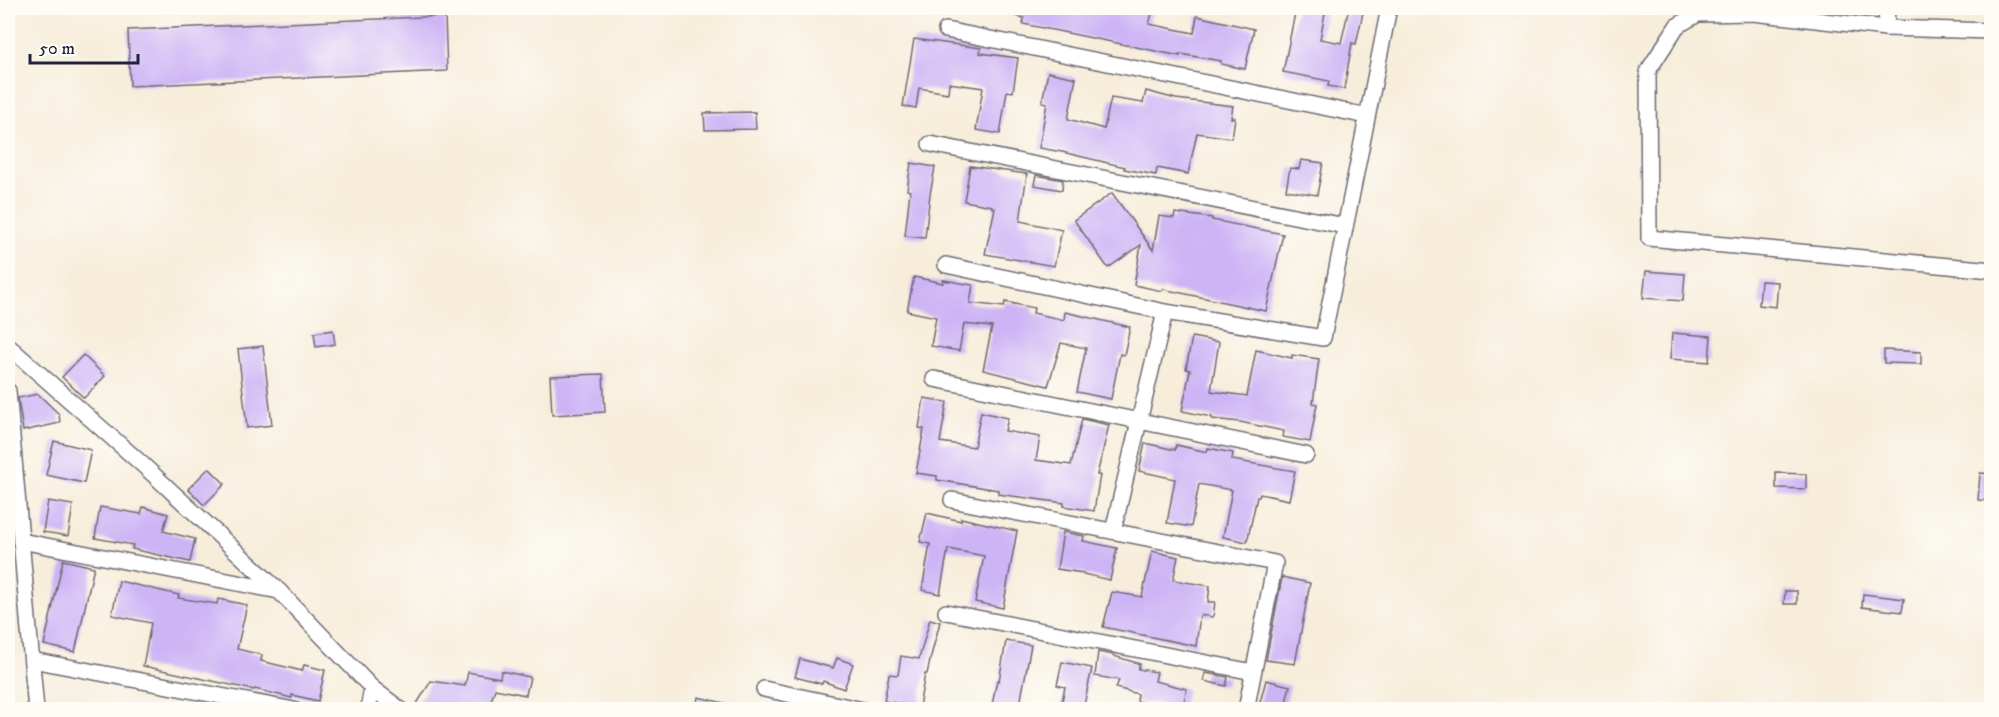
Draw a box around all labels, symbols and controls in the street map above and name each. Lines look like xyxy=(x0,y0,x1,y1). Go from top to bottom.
scale bar xyxy=(30,27,138,65)
text: 50 m xyxy=(39,38,75,60)

